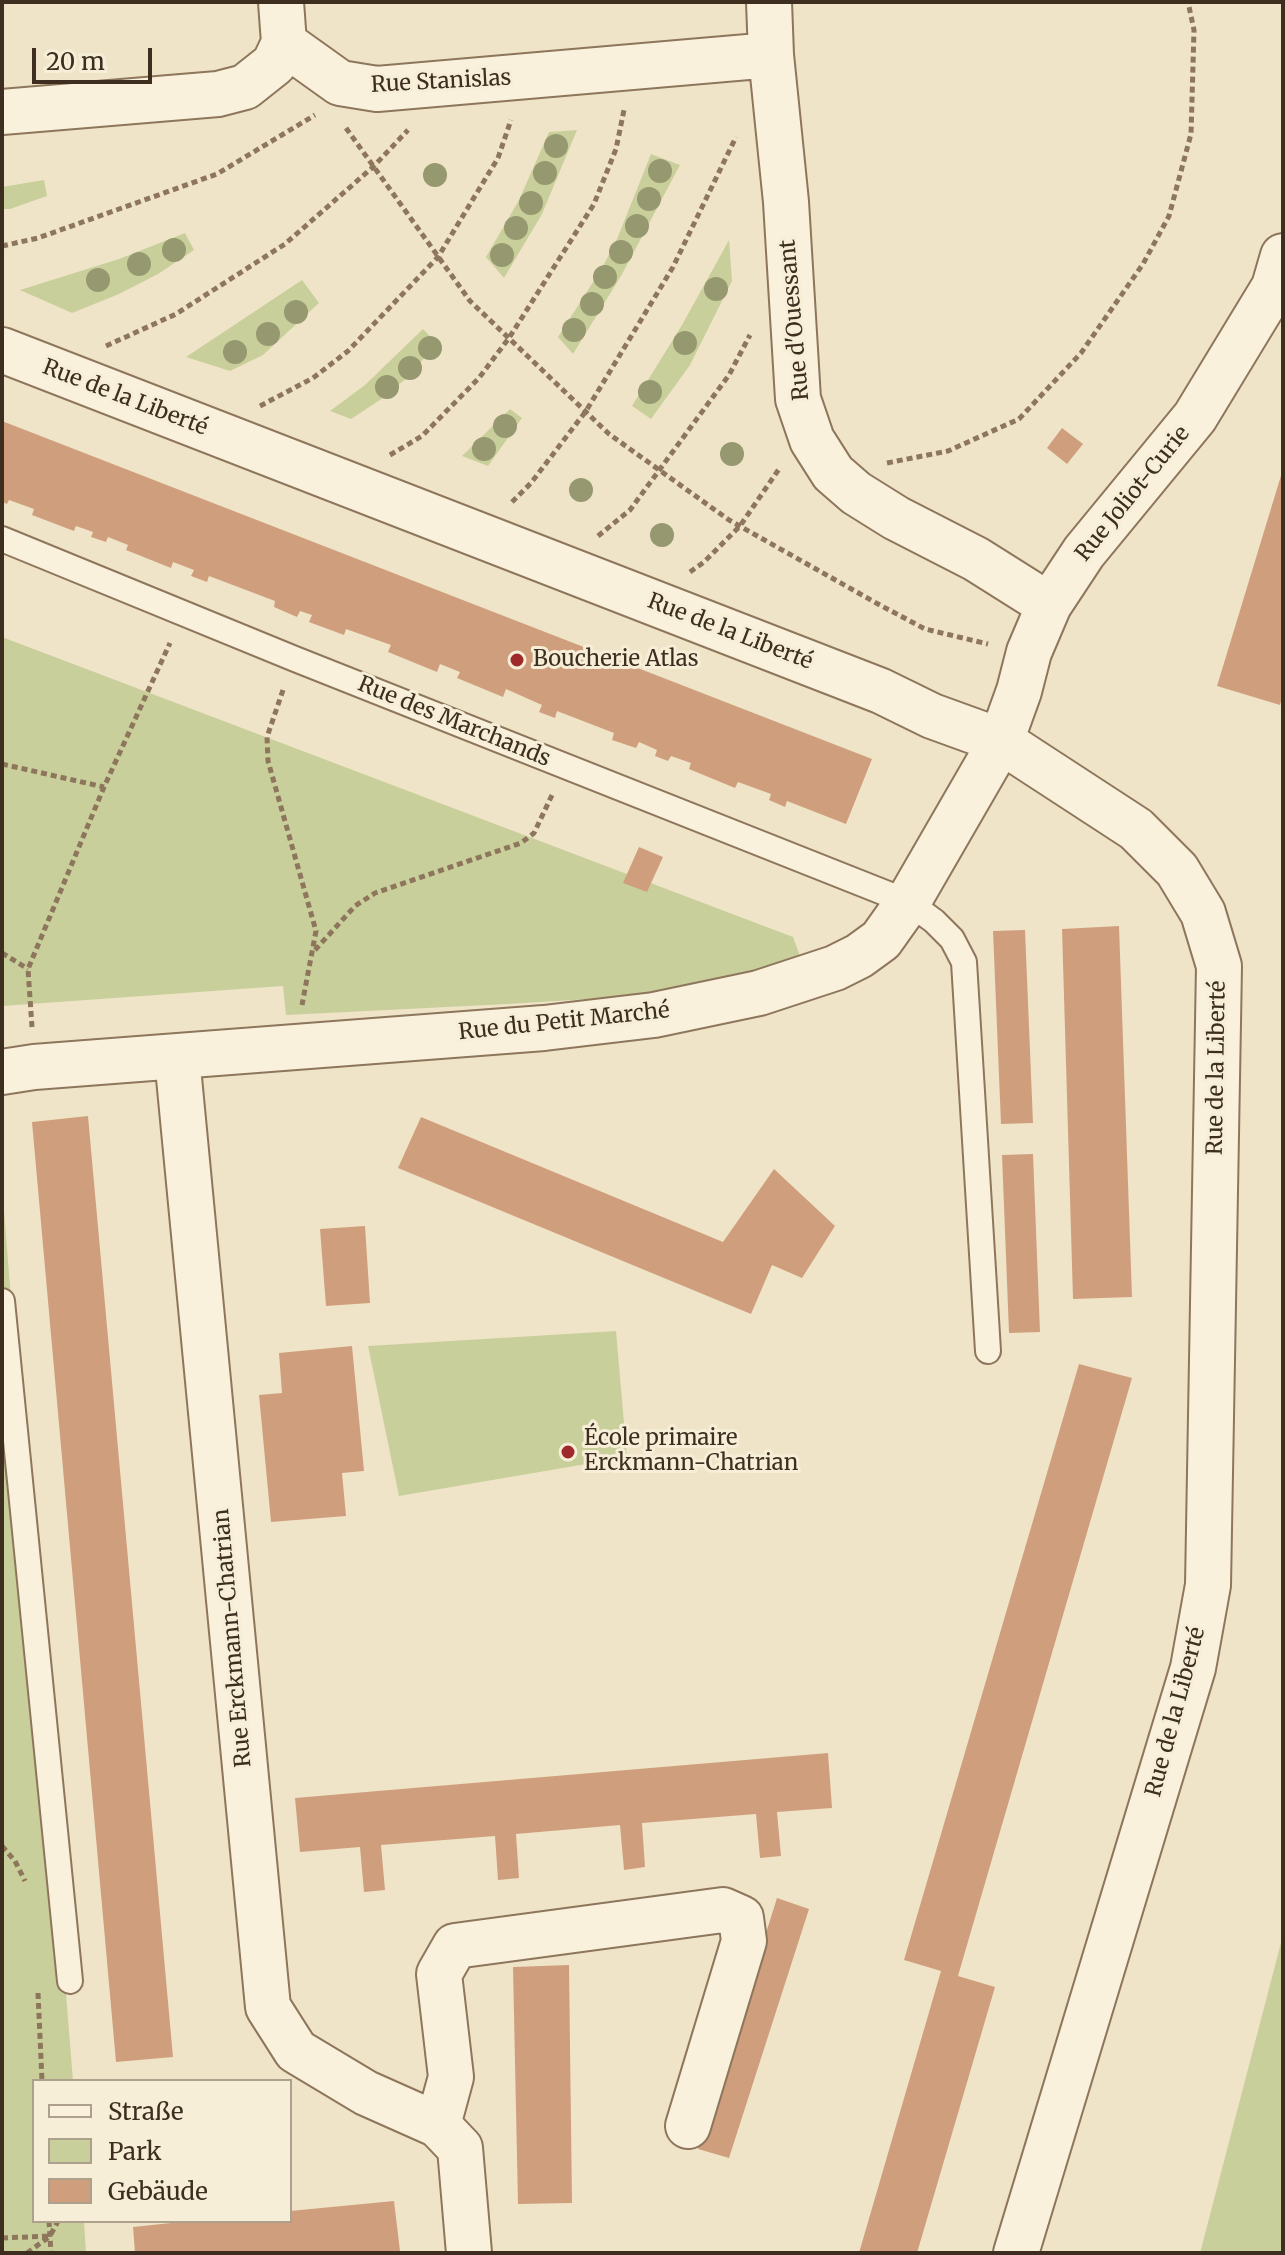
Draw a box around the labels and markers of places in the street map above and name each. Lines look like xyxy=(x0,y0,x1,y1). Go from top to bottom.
place label: Boucherie Atlas xyxy=(533,647,699,673)
marker: Boucherie Atlas xyxy=(508,651,526,669)
place label: École primaire Erckmann-Chatrian xyxy=(584,1426,798,1478)
marker: École primaire Erckmann-Chatrian xyxy=(559,1443,577,1461)

